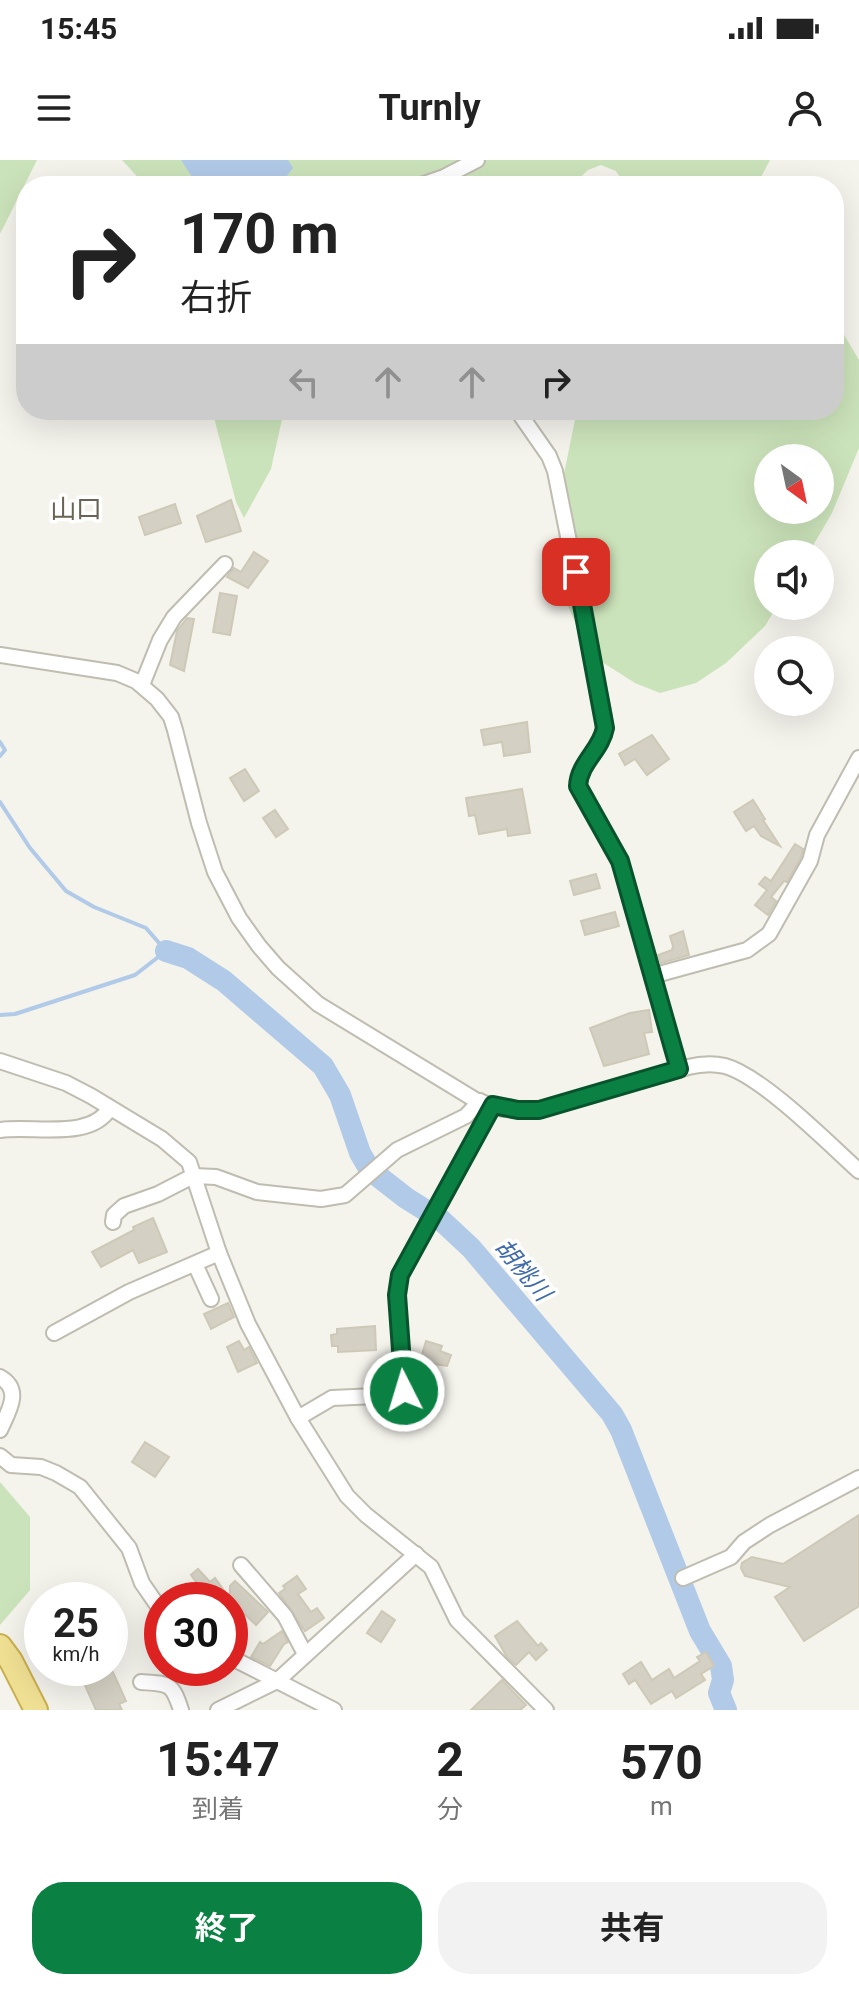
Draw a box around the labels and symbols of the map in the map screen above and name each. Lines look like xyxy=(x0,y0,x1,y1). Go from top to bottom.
north arrow xyxy=(754,444,834,524)
district label: 山口 xyxy=(50,494,102,524)
pin xyxy=(542,538,610,606)
water label: 胡桃川 xyxy=(489,1233,559,1309)
position arrow xyxy=(362,1349,446,1433)
speed limit sign: 30 xyxy=(144,1582,248,1686)

